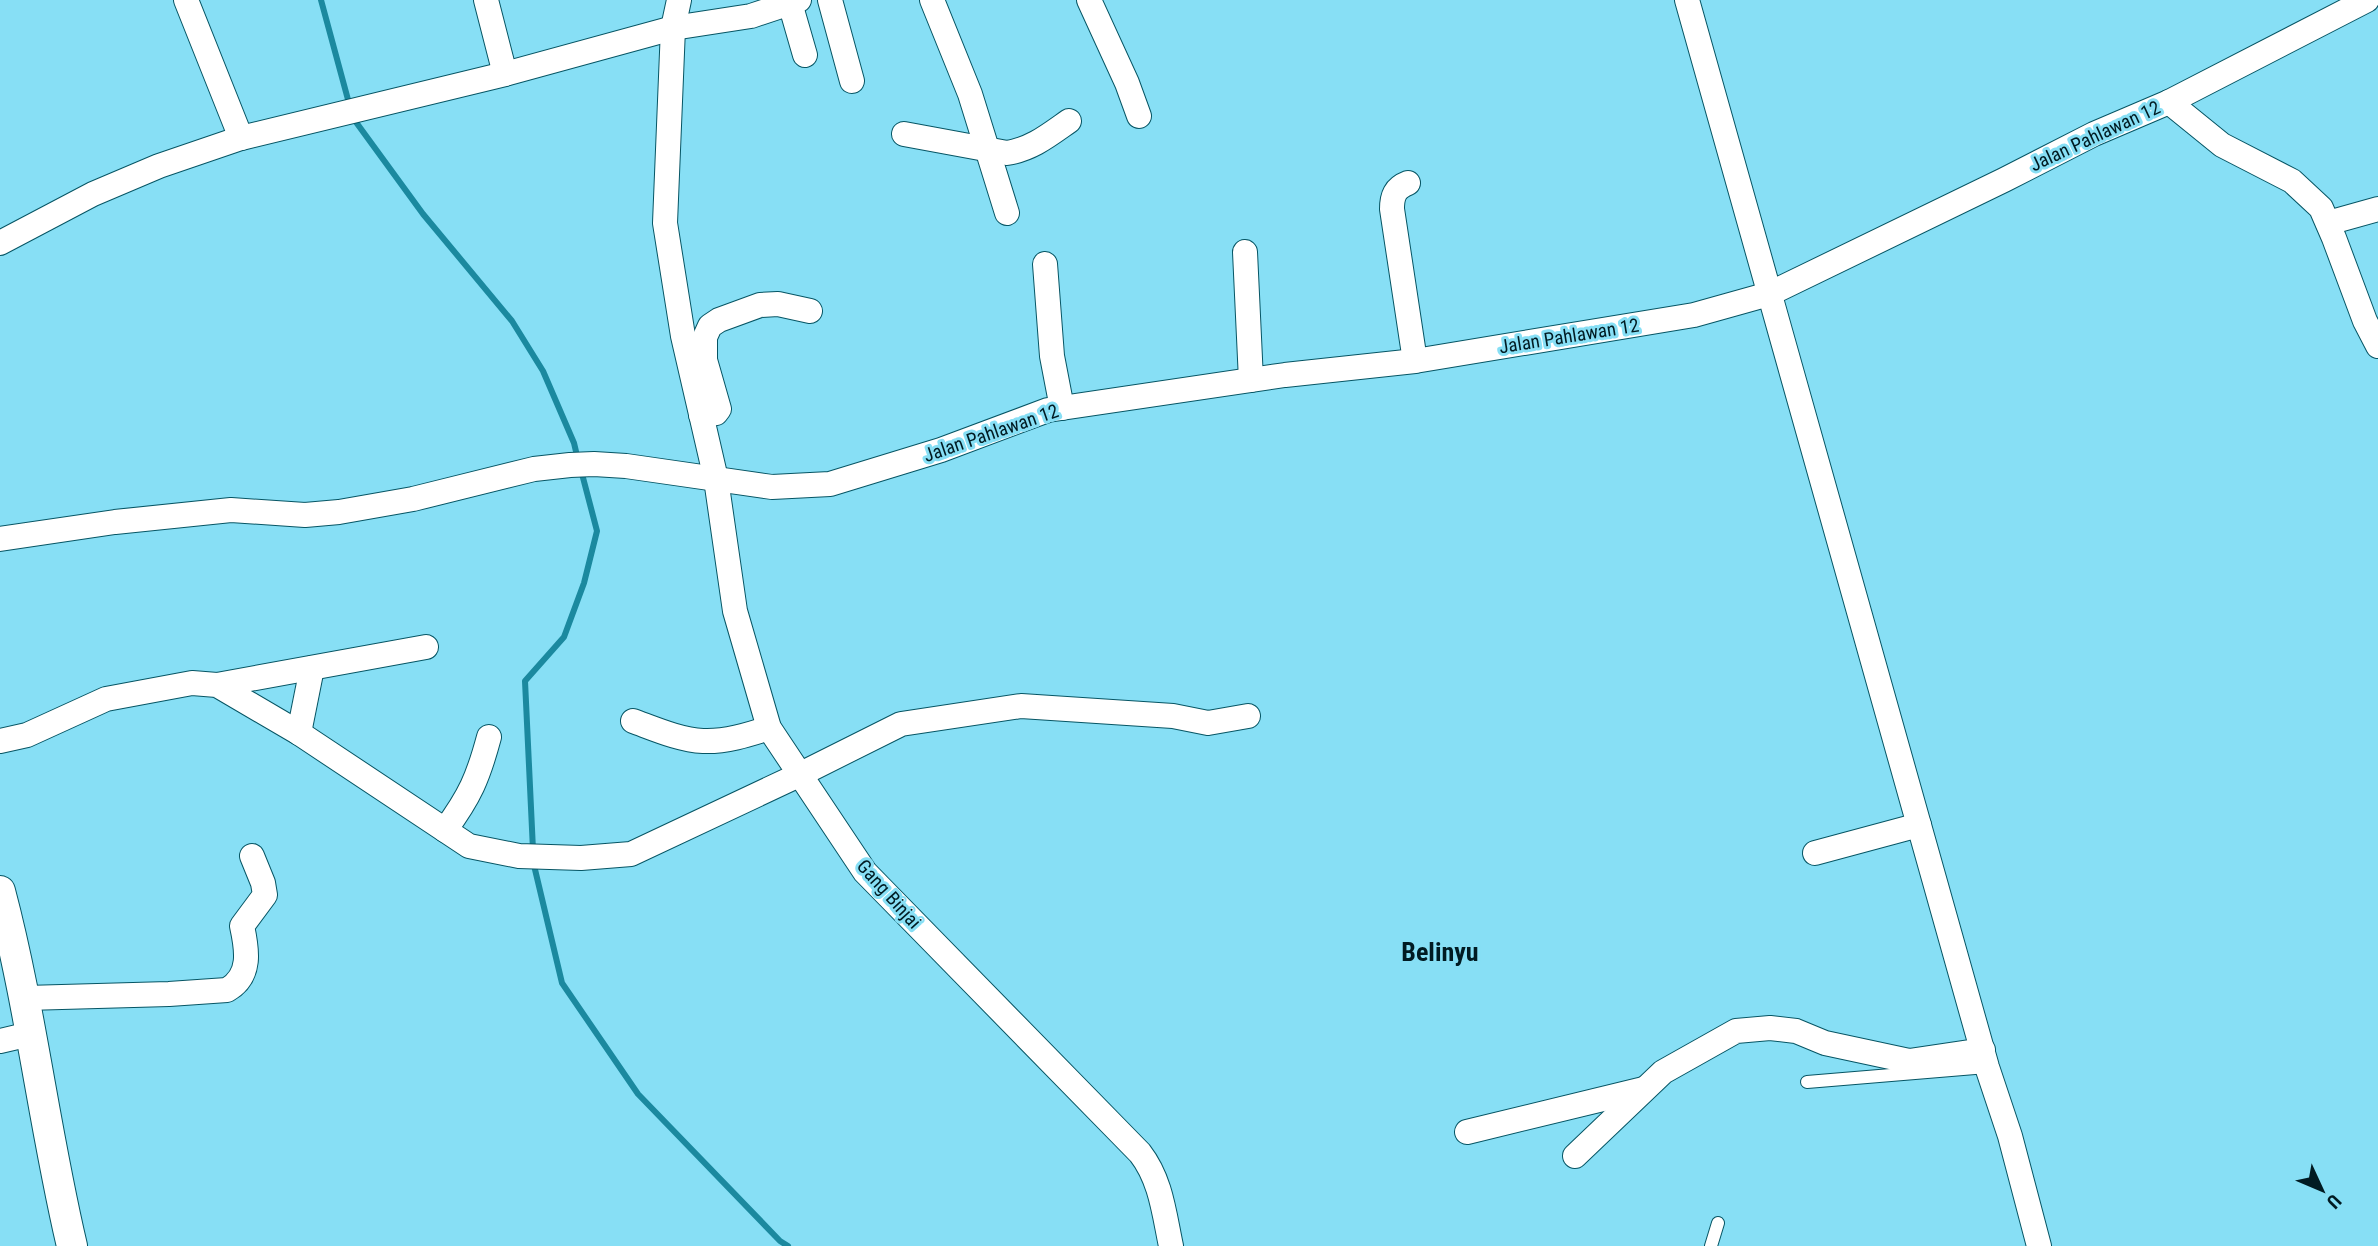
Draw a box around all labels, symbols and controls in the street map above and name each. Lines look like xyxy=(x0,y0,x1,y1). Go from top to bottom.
street label: Jalan Pahlawan 12 xyxy=(2026,96,2164,176)
street label: Jalan Pahlawan 12 xyxy=(1497,314,1641,358)
street label: Jalan Pahlawan 12 xyxy=(920,399,1062,467)
street label: Gang Binjai xyxy=(852,855,926,933)
district label: Belinyu xyxy=(1401,937,1479,967)
north arrow xyxy=(2287,1155,2357,1225)
text: U xyxy=(2322,1190,2346,1213)

